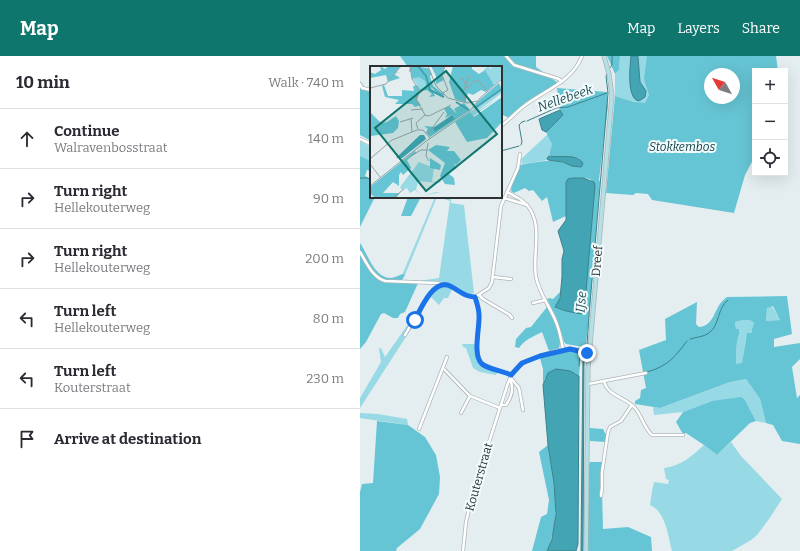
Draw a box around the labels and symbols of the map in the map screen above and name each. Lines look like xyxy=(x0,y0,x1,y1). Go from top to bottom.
inset map xyxy=(370,66,502,198)
north arrow xyxy=(704,68,740,104)
water label: Nellebeek xyxy=(535,81,596,114)
park label: Stokkembos xyxy=(649,140,715,154)
street label: Dreef xyxy=(589,244,605,277)
water label: IJse xyxy=(573,290,589,313)
route start xyxy=(406,311,424,329)
route end xyxy=(578,344,596,362)
street label: Kouterstraat xyxy=(463,440,496,513)

